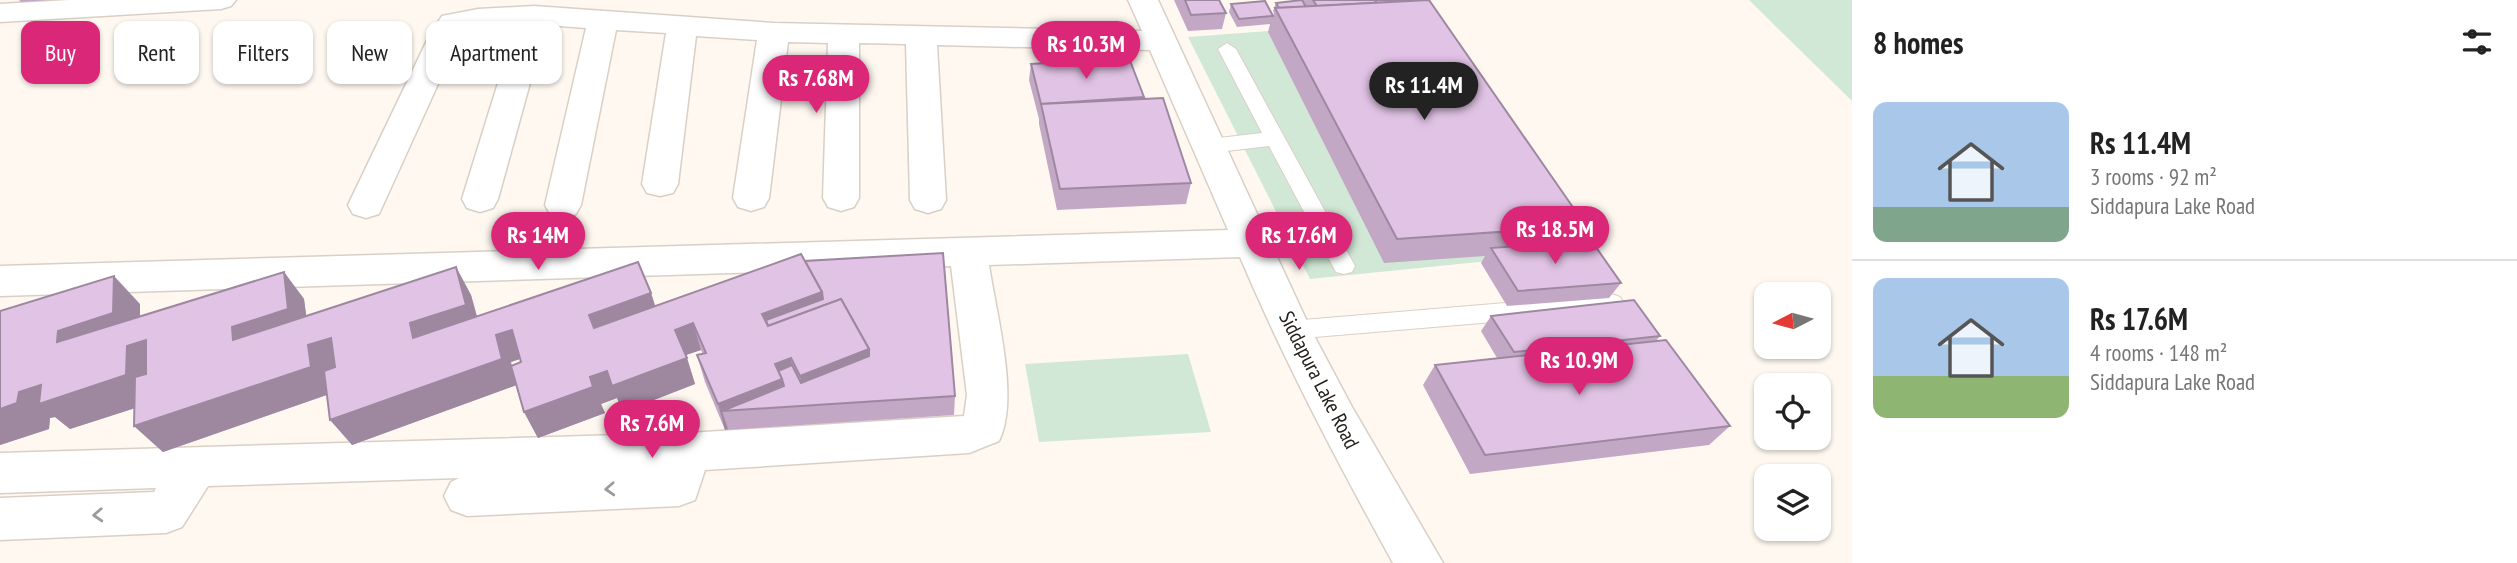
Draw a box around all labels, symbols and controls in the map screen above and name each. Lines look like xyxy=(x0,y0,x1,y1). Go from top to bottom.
chip: Buy xyxy=(21,21,100,84)
chip: Rent xyxy=(114,21,199,84)
chip: Filters xyxy=(213,21,313,84)
chip: New xyxy=(327,21,412,84)
chip: Apartment xyxy=(426,21,562,84)
pin: Rs 10.3M xyxy=(1014,22,1158,81)
text: 8 homes xyxy=(1873,23,1964,62)
icon: filters xyxy=(2458,23,2496,61)
text: Rs 10.3M xyxy=(1047,29,1125,58)
pin: Rs 7.68M xyxy=(744,55,888,115)
pin: Rs 11.4M xyxy=(1352,62,1496,122)
text: Rs 7.68M xyxy=(778,63,854,92)
text: Rs 11.4M xyxy=(1385,70,1463,99)
text: Rs 11.4M xyxy=(2090,123,2191,162)
icon: home xyxy=(1929,130,2013,214)
text: 3 rooms · 92 m² xyxy=(2090,162,2217,191)
text: Siddapura Lake Road xyxy=(2090,191,2255,220)
pin: Rs 18.5M xyxy=(1483,206,1627,266)
pin: Rs 14M xyxy=(481,212,595,272)
pin: Rs 17.6M xyxy=(1227,212,1371,272)
text: Rs 18.5M xyxy=(1516,214,1594,243)
text: Rs 14M xyxy=(507,220,569,249)
text: Rs 17.6M xyxy=(1261,220,1337,249)
north arrow xyxy=(1754,282,1830,359)
map controls xyxy=(1754,282,1831,541)
text: Rs 17.6M xyxy=(2090,299,2188,338)
icon: home xyxy=(1929,306,2013,390)
street label: Siddapura Lake Road xyxy=(1273,307,1366,453)
pin: Rs 10.9M xyxy=(1507,338,1651,397)
text: 4 rooms · 148 m² xyxy=(2090,338,2227,367)
text: Rs 10.9M xyxy=(1540,345,1618,374)
text: Siddapura Lake Road xyxy=(2090,367,2255,396)
button: locate xyxy=(1754,373,1831,450)
pin: Rs 7.6M xyxy=(587,400,717,460)
text: Rs 7.6M xyxy=(620,408,684,437)
button: layers xyxy=(1754,464,1831,541)
one-way arrow xyxy=(605,482,616,497)
one-way arrow xyxy=(92,507,103,522)

